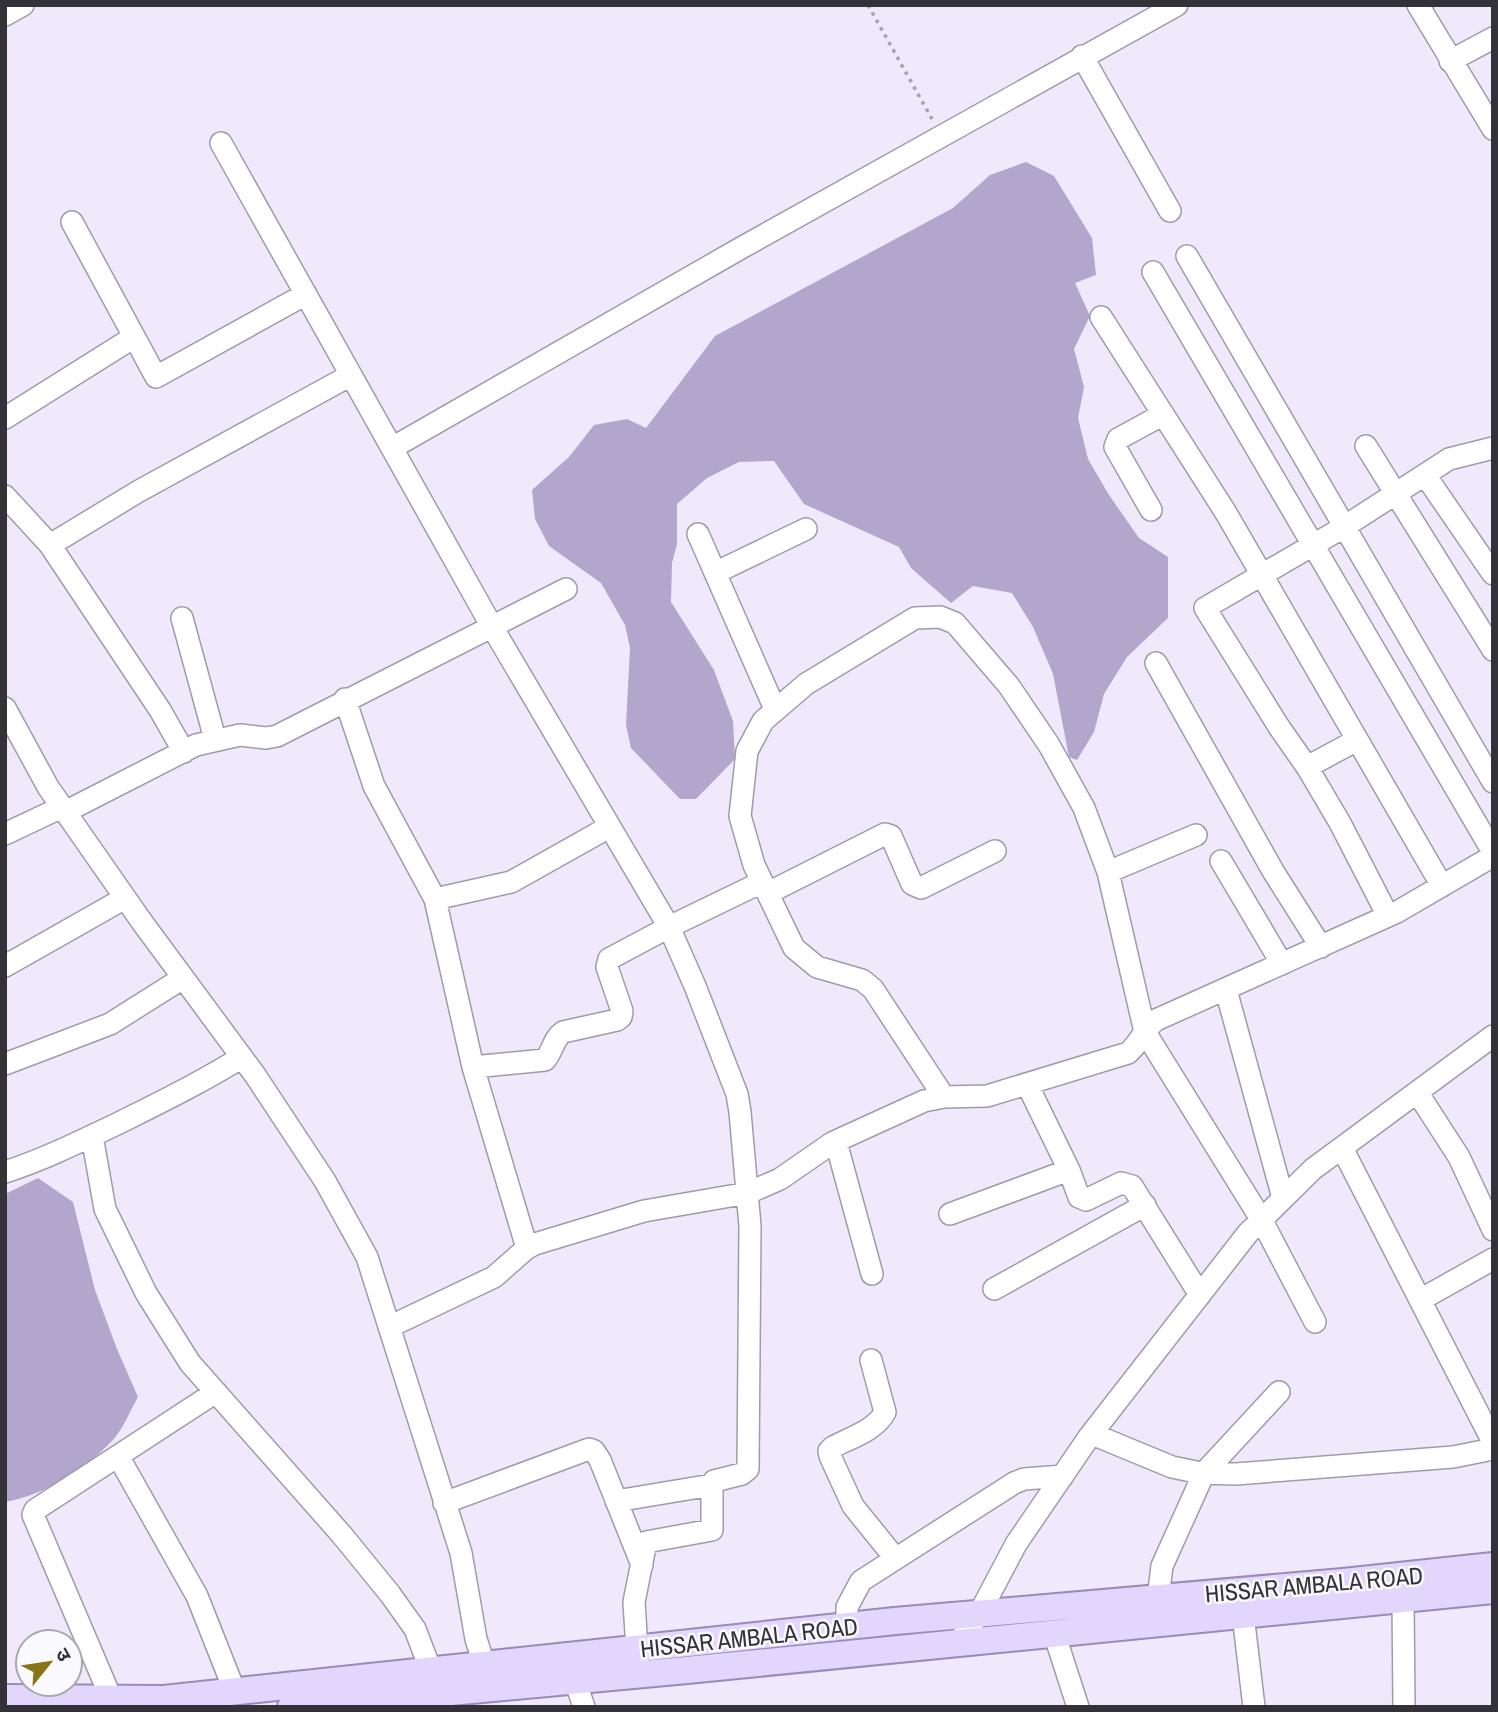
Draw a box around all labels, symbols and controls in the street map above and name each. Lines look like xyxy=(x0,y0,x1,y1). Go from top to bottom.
street label: HISSAR AMBALA ROAD xyxy=(1204,1559,1424,1609)
street label: HISSAR AMBALA ROAD xyxy=(639,1610,859,1664)
north arrow xyxy=(14,1628,84,1698)
text: उ xyxy=(50,1643,78,1667)

